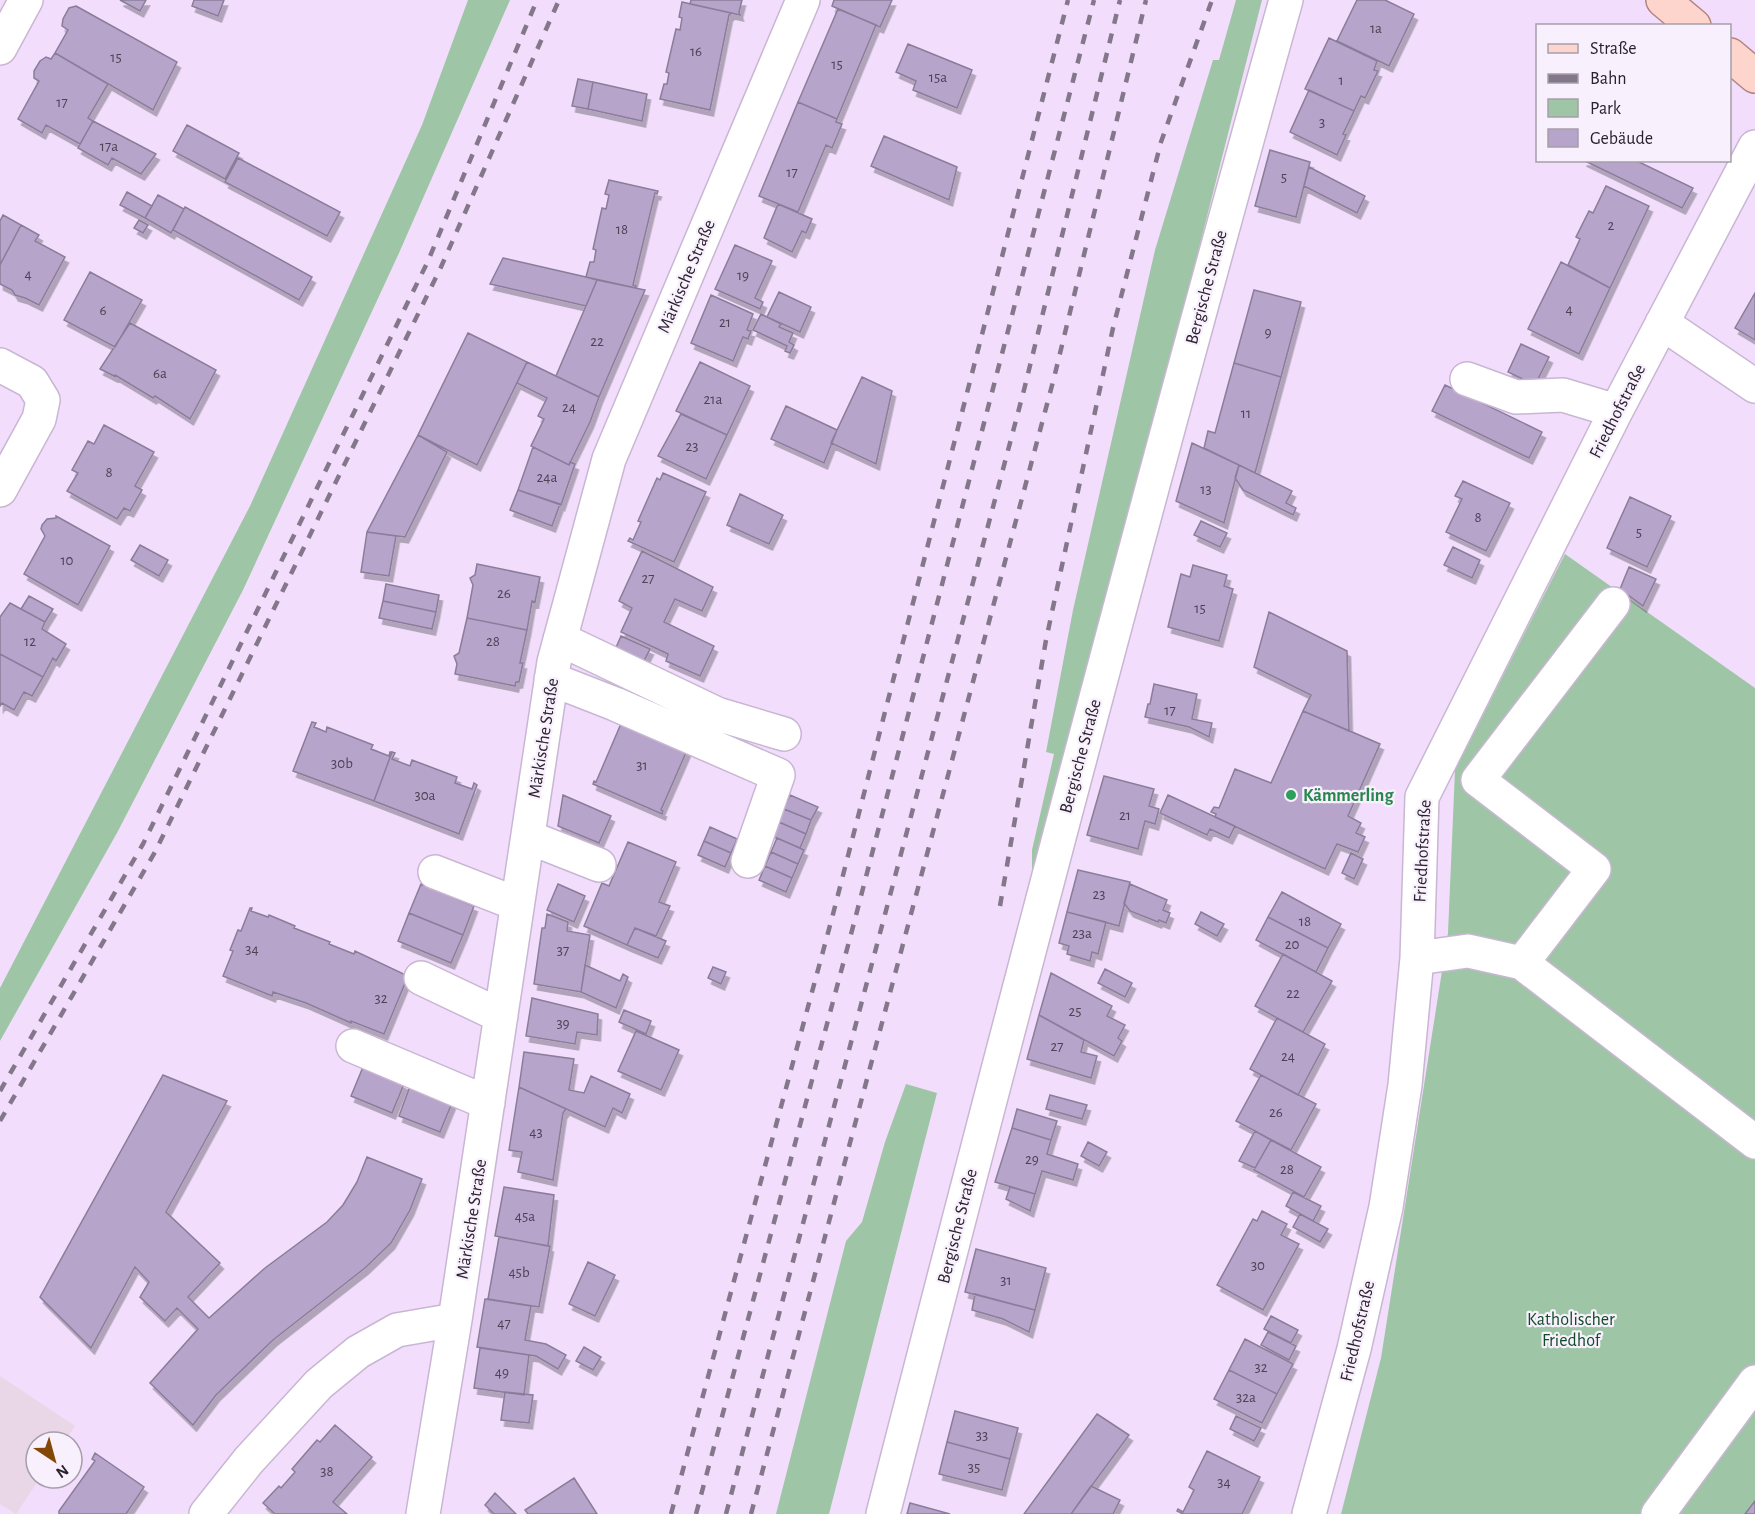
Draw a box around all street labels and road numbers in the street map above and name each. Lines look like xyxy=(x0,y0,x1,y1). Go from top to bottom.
street label: Märkische Straße xyxy=(655,217,719,336)
street label: Bergische Straße xyxy=(1183,228,1231,346)
street label: Friedhofstraße xyxy=(1587,362,1649,461)
street label: Märkische Straße xyxy=(526,677,562,799)
street label: Bergische Straße xyxy=(1057,697,1105,815)
street label: Friedhofstraße xyxy=(1411,799,1435,903)
street label: Märkische Straße xyxy=(454,1158,490,1280)
street label: Bergische Straße xyxy=(935,1167,981,1285)
street label: Friedhofstraße xyxy=(1338,1279,1378,1383)

